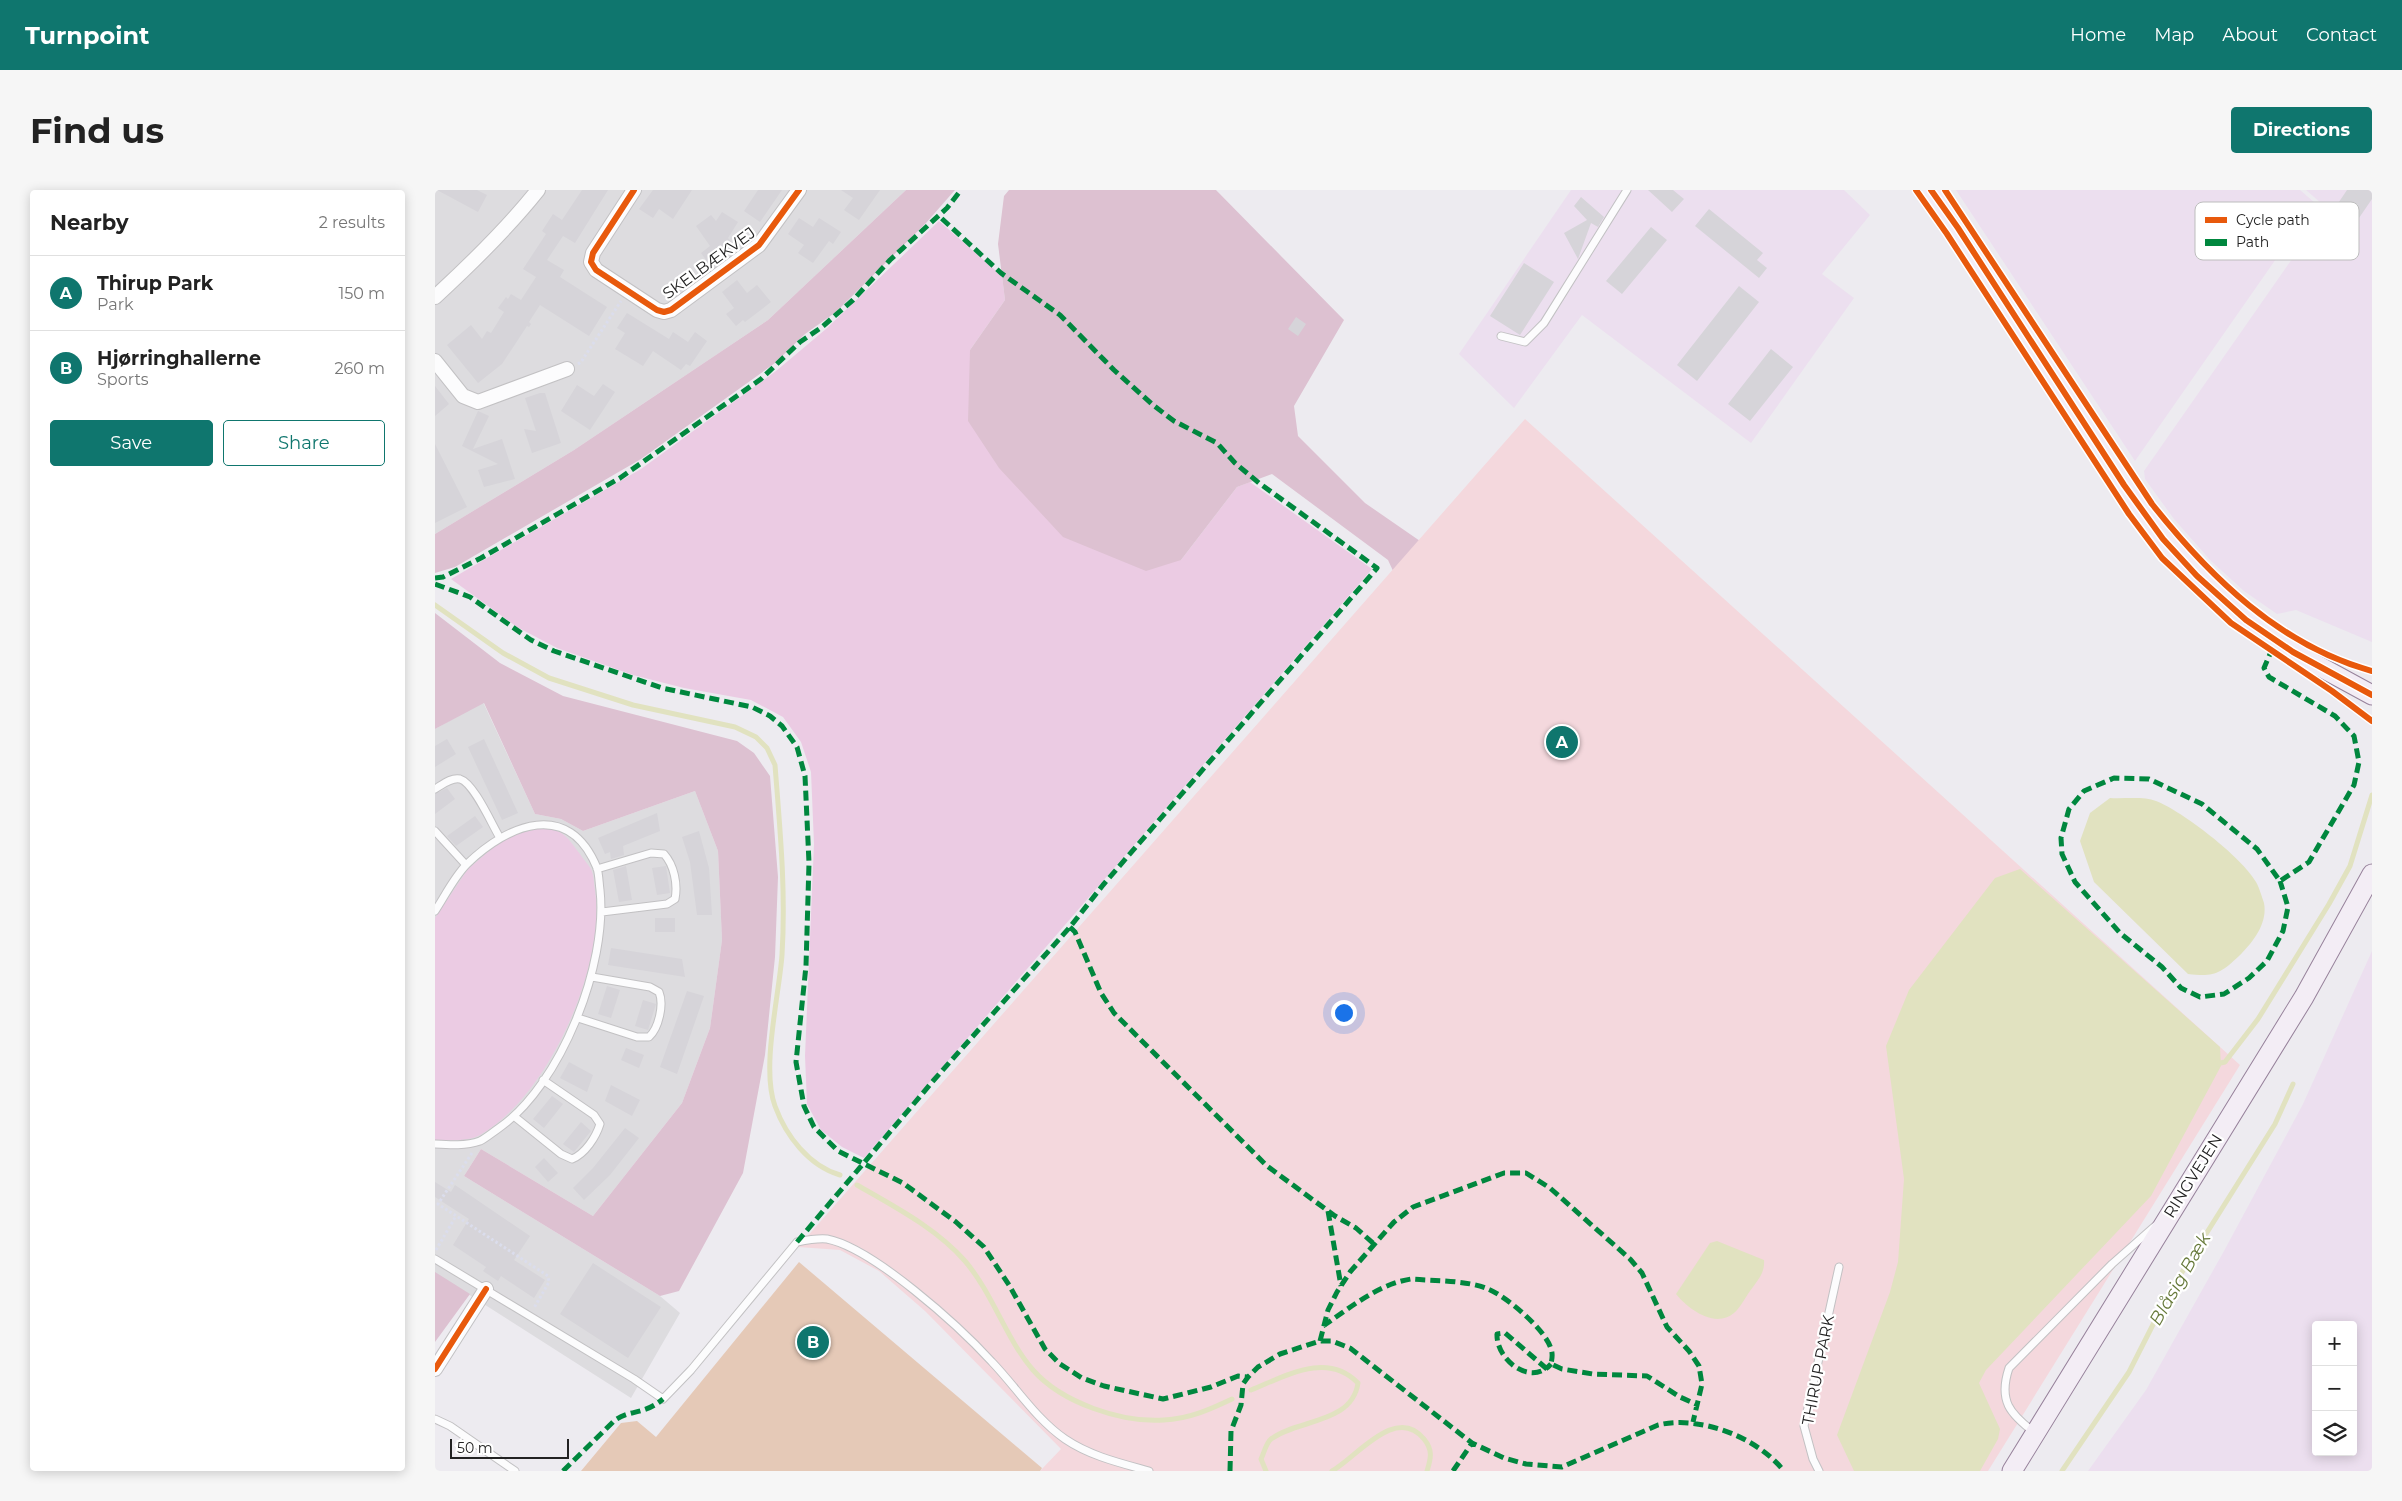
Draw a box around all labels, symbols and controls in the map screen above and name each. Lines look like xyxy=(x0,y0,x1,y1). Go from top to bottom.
text: Turnpoint xyxy=(25,21,149,50)
text: Home xyxy=(2070,24,2126,46)
text: Map xyxy=(2154,24,2194,46)
text: About xyxy=(2222,24,2278,46)
text: Contact xyxy=(2306,24,2377,46)
button: Directions xyxy=(2231,107,2372,153)
text: Find us xyxy=(30,109,164,152)
legend xyxy=(2195,202,2359,260)
text: Nearby xyxy=(50,210,129,235)
text: Cycle path xyxy=(2236,211,2310,229)
text: 2 results xyxy=(319,213,385,232)
street label: SKELBÆKVEJ xyxy=(659,223,759,303)
text: Path xyxy=(2236,233,2269,251)
text: Thirup Park xyxy=(97,272,213,295)
text: A xyxy=(60,284,72,303)
text: 150 m xyxy=(338,284,385,303)
text: Park xyxy=(97,295,134,314)
text: Hjørringhallerne xyxy=(97,347,261,370)
text: B xyxy=(60,359,72,378)
text: 260 m xyxy=(334,359,385,378)
text: Sports xyxy=(97,370,149,389)
button: Save xyxy=(50,420,213,466)
button: Share xyxy=(223,420,385,466)
pin: A xyxy=(1546,723,1578,761)
your location xyxy=(1331,1000,1357,1026)
street label: RINGVEJEN xyxy=(2160,1131,2226,1221)
water label: Blåsig Bæk xyxy=(2145,1228,2216,1329)
street label: THIRUP PARK xyxy=(1798,1313,1838,1427)
map controls xyxy=(2312,1321,2357,1456)
button: + xyxy=(2312,1321,2357,1366)
pin: B xyxy=(797,1323,829,1361)
button: − xyxy=(2312,1366,2357,1411)
button: layers xyxy=(2312,1411,2357,1456)
scale bar xyxy=(450,1436,569,1459)
text: 50 m xyxy=(457,1439,493,1457)

